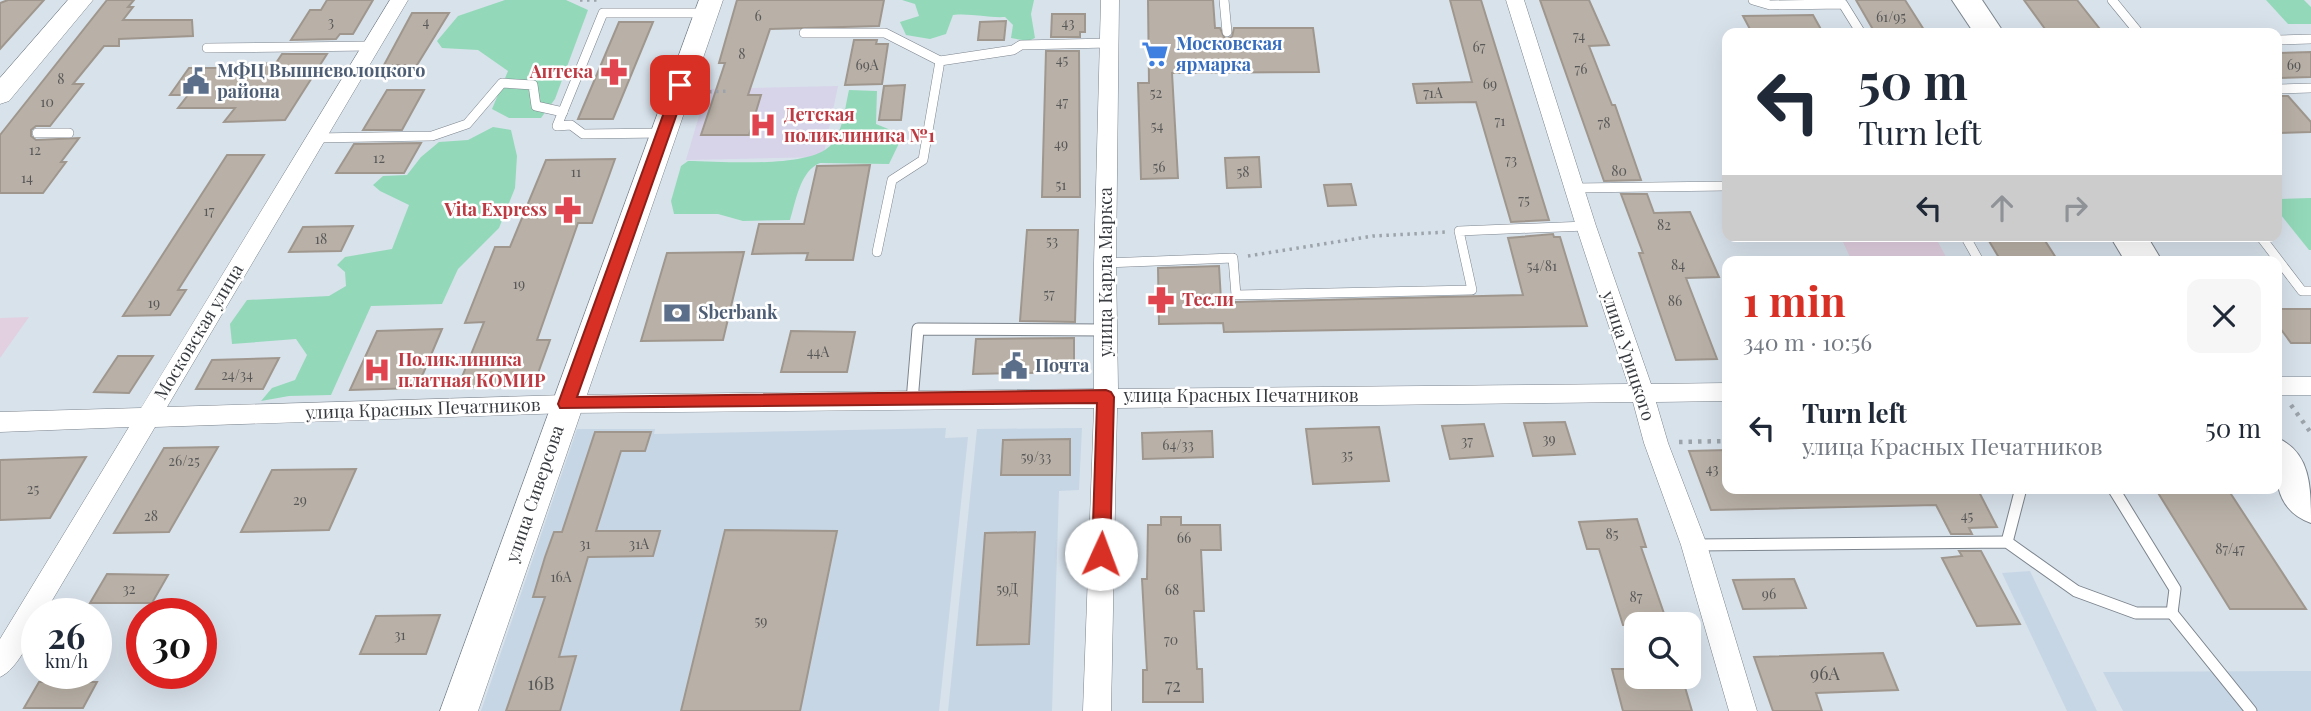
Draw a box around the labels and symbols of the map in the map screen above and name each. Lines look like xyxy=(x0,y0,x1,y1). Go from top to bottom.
house number: 6 xyxy=(754,6,762,25)
house number: 61/95 xyxy=(1876,7,1906,26)
house number: 3 xyxy=(328,12,334,31)
house number: 4 xyxy=(423,12,430,31)
house number: 43 xyxy=(1062,13,1074,32)
house number: 74 xyxy=(1573,26,1585,45)
place label: Московская ярмарка xyxy=(1175,31,1283,76)
house number: 67 xyxy=(1473,37,1486,56)
supermarket icon: Московская ярмарка xyxy=(1140,39,1170,69)
house number: 8 xyxy=(738,44,746,63)
house number: 45 xyxy=(1056,50,1069,69)
pin xyxy=(650,55,710,115)
house number: 69А xyxy=(855,55,879,74)
house number: 69 xyxy=(2287,55,2301,74)
pharmacy icon: Аптека xyxy=(599,57,629,87)
place label: МФЦ Вышневолоцкого района xyxy=(217,58,425,103)
place label: Аптека xyxy=(529,59,594,83)
house number: 76 xyxy=(1575,59,1587,78)
public building icon: МФЦ Вышневолоцкого района xyxy=(181,66,211,96)
house number: 8 xyxy=(57,69,65,88)
house number: 69 xyxy=(1483,74,1497,93)
house number: 52 xyxy=(1150,83,1163,102)
house number: 71А xyxy=(1423,83,1443,102)
house number: 10 xyxy=(40,92,54,111)
house number: 47 xyxy=(1056,92,1069,111)
place label: Детская поликлиника №1 xyxy=(784,102,935,147)
hospital icon: Детская поликлиника №1 xyxy=(748,110,778,140)
house number: 71 xyxy=(1495,111,1505,130)
house number: 78 xyxy=(1598,113,1610,132)
house number: 54 xyxy=(1151,116,1163,135)
house number: 49 xyxy=(1054,134,1068,153)
house number: 12 xyxy=(29,140,41,159)
house number: 12 xyxy=(373,148,385,167)
house number: 73 xyxy=(1505,150,1517,169)
house number: 56 xyxy=(1152,157,1166,176)
house number: 80 xyxy=(1611,161,1627,180)
house number: 11 xyxy=(571,162,581,181)
house number: 58 xyxy=(1236,162,1250,181)
house number: 14 xyxy=(21,168,33,187)
house number: 51 xyxy=(1056,175,1067,194)
street label: улица Карла Маркса xyxy=(1093,187,1117,358)
house number: 75 xyxy=(1518,190,1530,209)
pharmacy icon: Vita Express xyxy=(553,195,583,225)
place label: Vita Express xyxy=(443,197,547,221)
house number: 17 xyxy=(204,201,215,220)
house number: 82 xyxy=(1657,215,1671,234)
house number: 18 xyxy=(315,229,327,248)
house number: 53 xyxy=(1046,231,1058,250)
house number: 84 xyxy=(1671,255,1685,274)
house number: 54/81 xyxy=(1527,256,1557,275)
street label: Московская улица xyxy=(148,259,248,404)
house number: 19 xyxy=(513,274,525,293)
house number: 57 xyxy=(1043,284,1055,303)
pharmacy icon: Тесли xyxy=(1146,285,1176,315)
place label: Тесли xyxy=(1182,287,1234,311)
street label: улица Урицкого xyxy=(1596,287,1661,424)
house number: 86 xyxy=(1668,291,1682,310)
house number: 19 xyxy=(148,293,160,312)
bank icon: Sberbank xyxy=(662,298,692,328)
place label: Sberbank xyxy=(698,300,778,324)
house number: 44А xyxy=(807,342,830,361)
place label: Поликлиника платная КОМИР xyxy=(398,347,546,392)
public building icon: Почта xyxy=(999,351,1029,381)
place label: Почта xyxy=(1035,353,1090,377)
hospital icon: Поликлиника платная КОМИР xyxy=(362,355,392,385)
house number: 24/34 xyxy=(221,365,253,384)
street label: улица Красных Печатников xyxy=(1122,383,1359,407)
street label: улица Красных Печатников xyxy=(304,392,541,424)
street label: улица Сиверсова xyxy=(499,422,569,566)
house number: 39 xyxy=(1542,429,1556,448)
house number: 37 xyxy=(1461,431,1473,450)
house number: 64/33 xyxy=(1162,435,1194,454)
house number: 35 xyxy=(1341,445,1353,464)
house number: 59/33 xyxy=(1021,447,1051,466)
house number: 26/25 xyxy=(168,451,200,470)
house number: 43 xyxy=(1706,459,1718,478)
house number: 25 xyxy=(27,479,39,498)
house number: 29 xyxy=(293,490,307,509)
house number: 28 xyxy=(144,506,158,525)
house number: 45 xyxy=(1961,506,1974,525)
position arrow xyxy=(1064,517,1138,591)
house number: 85 xyxy=(1605,524,1619,543)
house number: 66 xyxy=(1177,528,1191,547)
house number: 31 xyxy=(579,534,591,553)
house number: 31А xyxy=(629,534,649,553)
house number: 87/47 xyxy=(2215,539,2245,558)
house number: 16А xyxy=(550,567,572,586)
house number: 32 xyxy=(122,579,136,598)
house number: 59Д xyxy=(996,579,1018,598)
house number: 68 xyxy=(1165,580,1179,599)
house number: 96 xyxy=(1762,584,1776,603)
house number: 87 xyxy=(1630,587,1643,606)
speed limit sign: 30 xyxy=(126,598,217,689)
house number: 59 xyxy=(755,611,767,630)
house number: 31 xyxy=(394,625,406,644)
house number: 70 xyxy=(1164,630,1178,649)
house number: 96А xyxy=(1810,661,1841,685)
house number: 16В xyxy=(527,671,555,695)
house number: 72 xyxy=(1165,673,1181,697)

